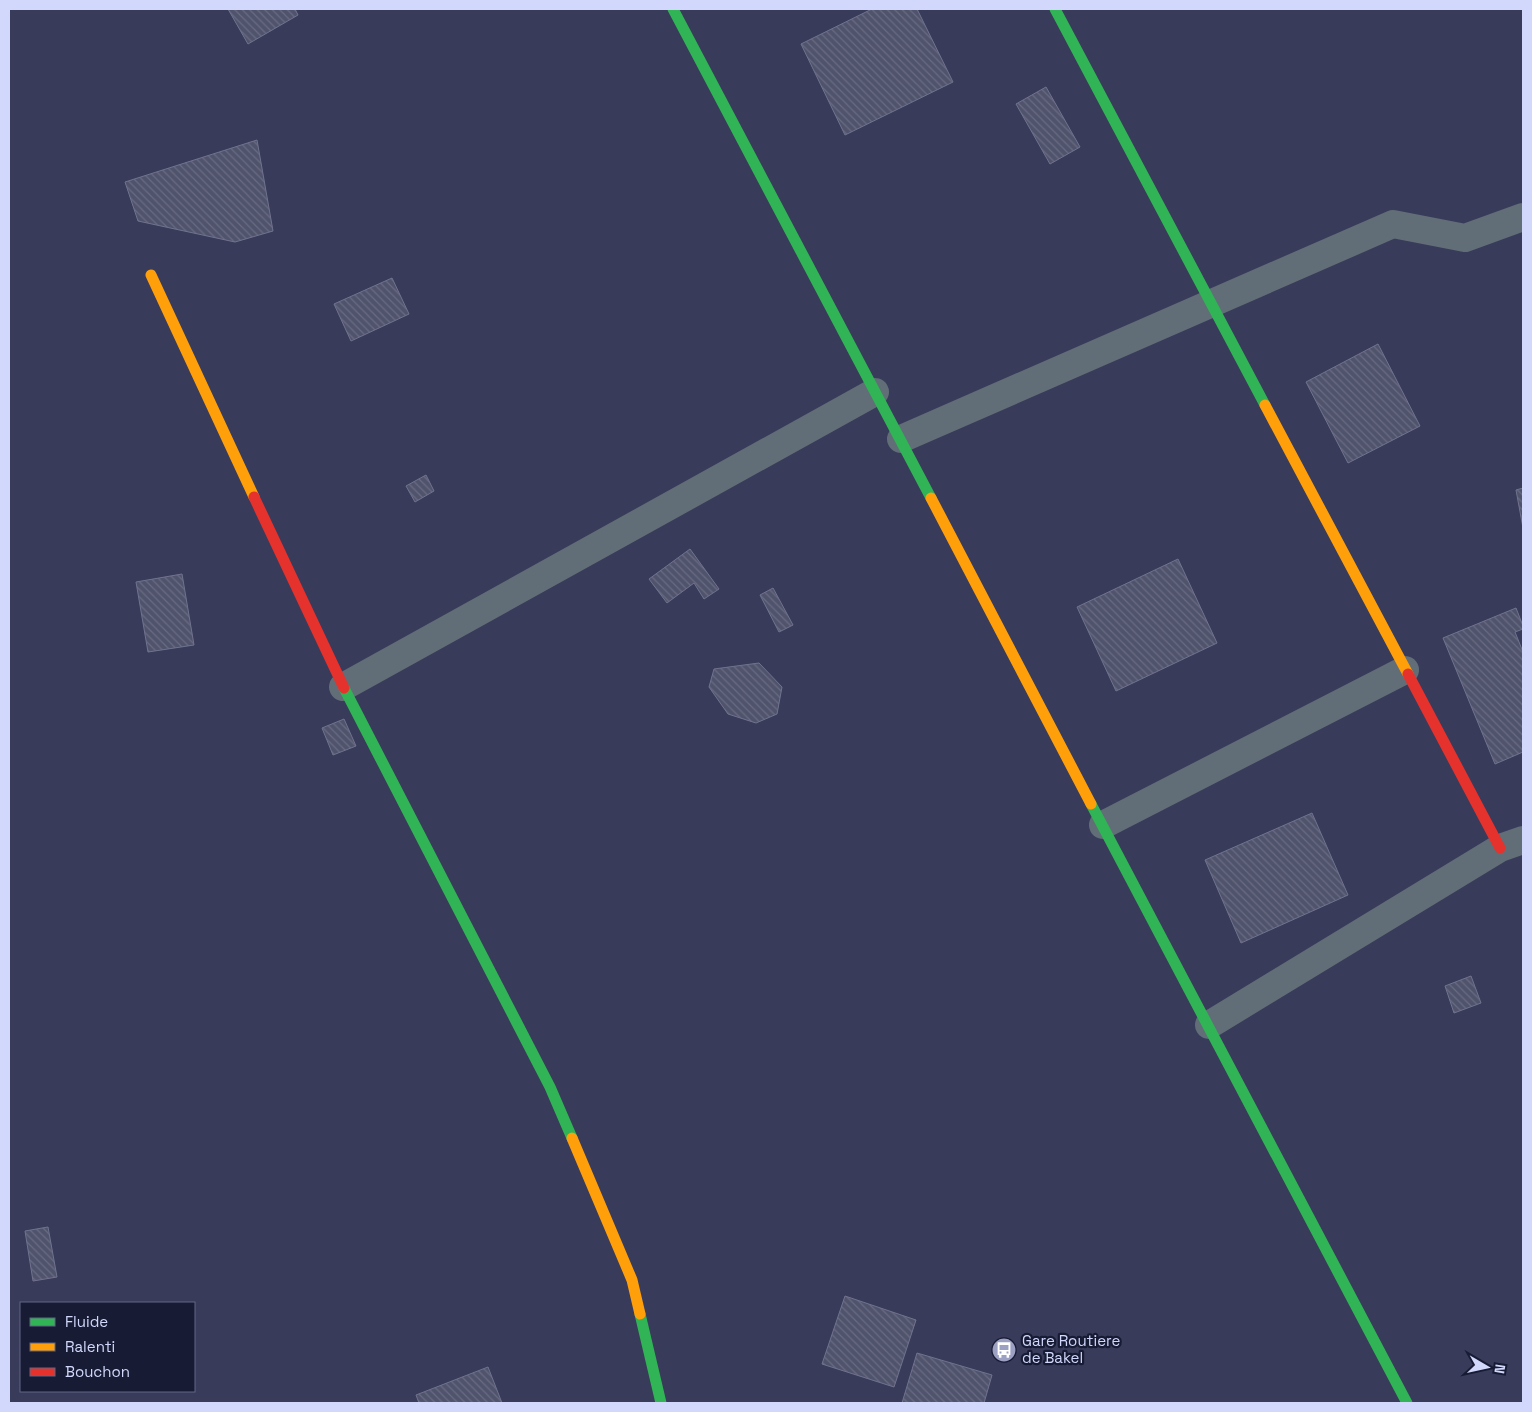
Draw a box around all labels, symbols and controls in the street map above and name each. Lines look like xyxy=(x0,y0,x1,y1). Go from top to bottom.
legend xyxy=(20,1302,195,1392)
text: Fluide xyxy=(65,1312,108,1331)
place label: Gare Routiere de Bakel xyxy=(1022,1331,1120,1367)
text: Ralenti xyxy=(65,1337,115,1356)
bus stop icon: Gare Routiere de Bakel xyxy=(991,1337,1017,1363)
north arrow xyxy=(1462,1342,1512,1392)
text: Bouchon xyxy=(65,1362,130,1381)
text: N xyxy=(1490,1363,1509,1375)

